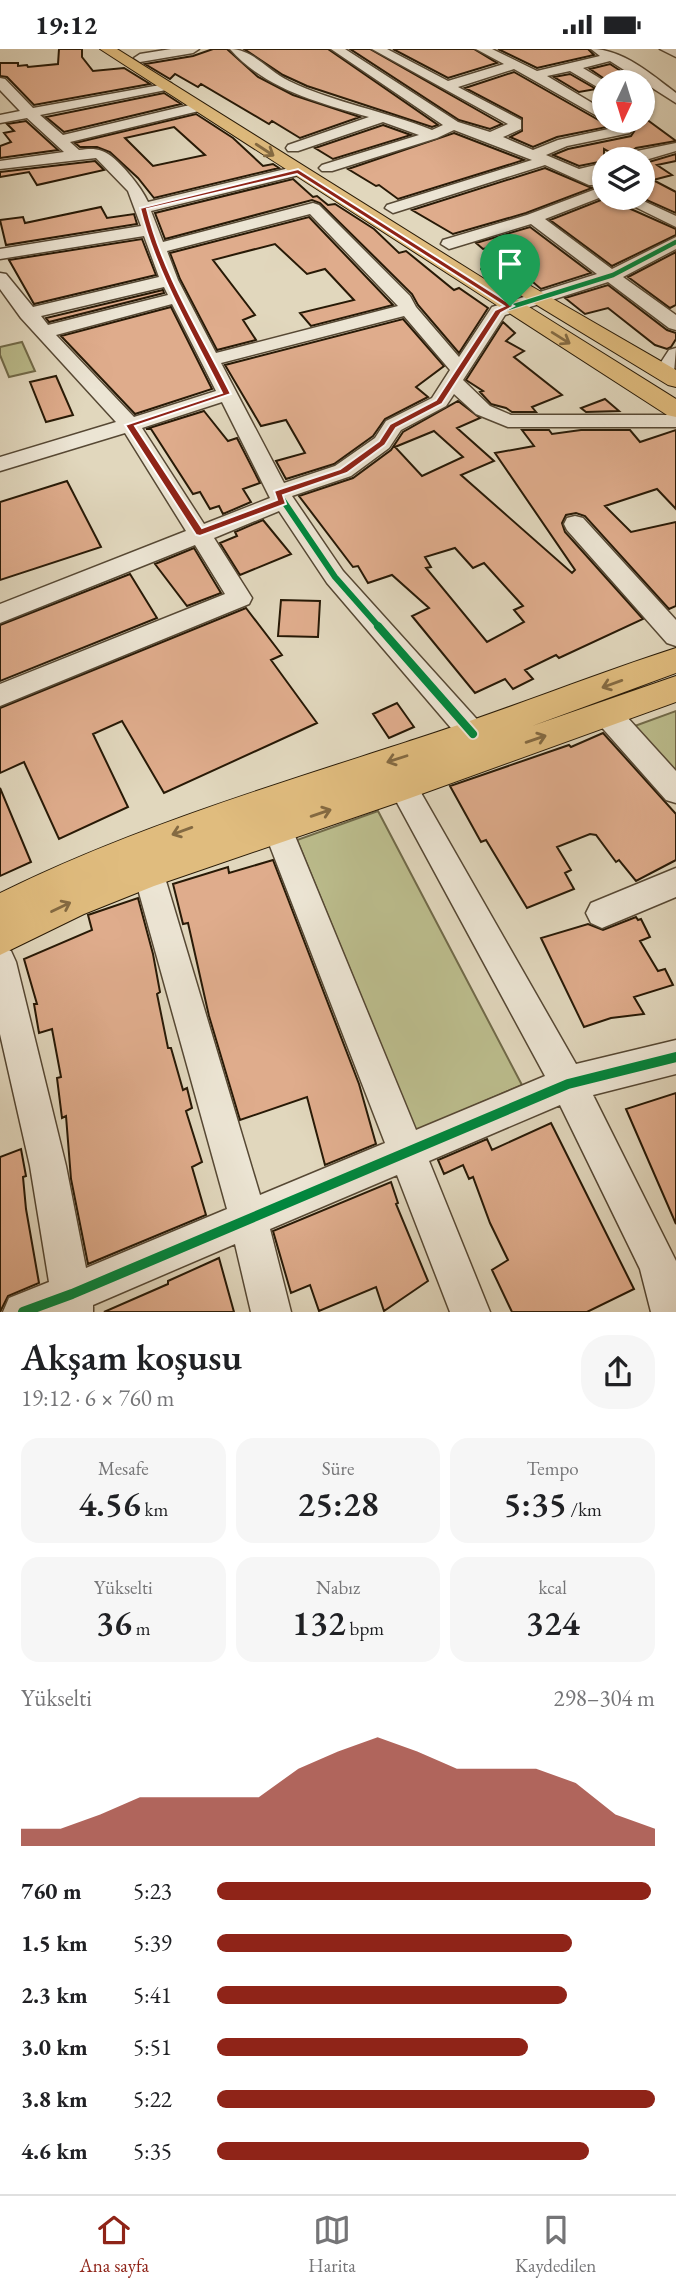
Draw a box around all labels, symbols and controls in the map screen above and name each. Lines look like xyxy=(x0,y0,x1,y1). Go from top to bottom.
text: 19:12 xyxy=(35,8,97,42)
north arrow xyxy=(592,70,654,133)
map controls xyxy=(592,70,655,210)
one-way arrow xyxy=(255,144,275,158)
button: layers xyxy=(592,147,655,210)
pin xyxy=(480,234,540,306)
icon: arrive xyxy=(491,245,529,283)
one-way arrow xyxy=(550,331,570,345)
one-way arrow xyxy=(601,678,623,691)
one-way arrow xyxy=(525,732,547,745)
one-way arrow xyxy=(387,754,409,766)
one-way arrow xyxy=(310,806,332,819)
one-way arrow xyxy=(171,826,193,838)
one-way arrow xyxy=(50,900,71,913)
text: Akşam koşusu xyxy=(21,1332,242,1381)
button: share xyxy=(581,1335,655,1409)
text: 19:12 · 6 × 760 m xyxy=(21,1383,174,1413)
text: Mesafe xyxy=(98,1456,149,1481)
text: Süre xyxy=(322,1456,354,1481)
text: Tempo xyxy=(527,1456,579,1481)
text: 4.56 xyxy=(78,1481,141,1526)
text: 25:28 xyxy=(297,1481,379,1526)
text: 5:35 xyxy=(503,1481,567,1526)
text: km xyxy=(141,1497,168,1522)
text: /km xyxy=(567,1497,602,1522)
text: Yükselti xyxy=(94,1575,153,1600)
text: Nabız xyxy=(316,1575,360,1600)
text: kcal xyxy=(538,1575,567,1600)
text: 36 xyxy=(96,1600,132,1645)
text: 132 xyxy=(292,1600,346,1645)
text: 324 xyxy=(526,1600,580,1645)
text: m xyxy=(132,1616,151,1641)
text: bpm xyxy=(346,1616,384,1641)
text: Yükselti xyxy=(21,1683,92,1713)
text: 298–304 m xyxy=(554,1683,655,1713)
text: 760 m xyxy=(21,1876,82,1906)
text: 5:23 xyxy=(133,1876,172,1906)
text: 1.5 km xyxy=(21,1928,88,1958)
text: 5:39 xyxy=(133,1928,172,1958)
text: 2.3 km xyxy=(21,1980,88,2010)
text: 5:41 xyxy=(133,1980,172,2010)
text: 3.0 km xyxy=(21,2032,88,2062)
text: 5:51 xyxy=(133,2032,172,2062)
text: 3.8 km xyxy=(21,2084,88,2114)
text: 5:22 xyxy=(133,2084,172,2114)
text: 4.6 km xyxy=(21,2136,88,2166)
text: 5:35 xyxy=(133,2136,172,2166)
tab: Ana sayfa xyxy=(80,2211,149,2278)
tab: Harita xyxy=(308,2211,356,2278)
tab: Kaydedilen xyxy=(515,2211,596,2278)

